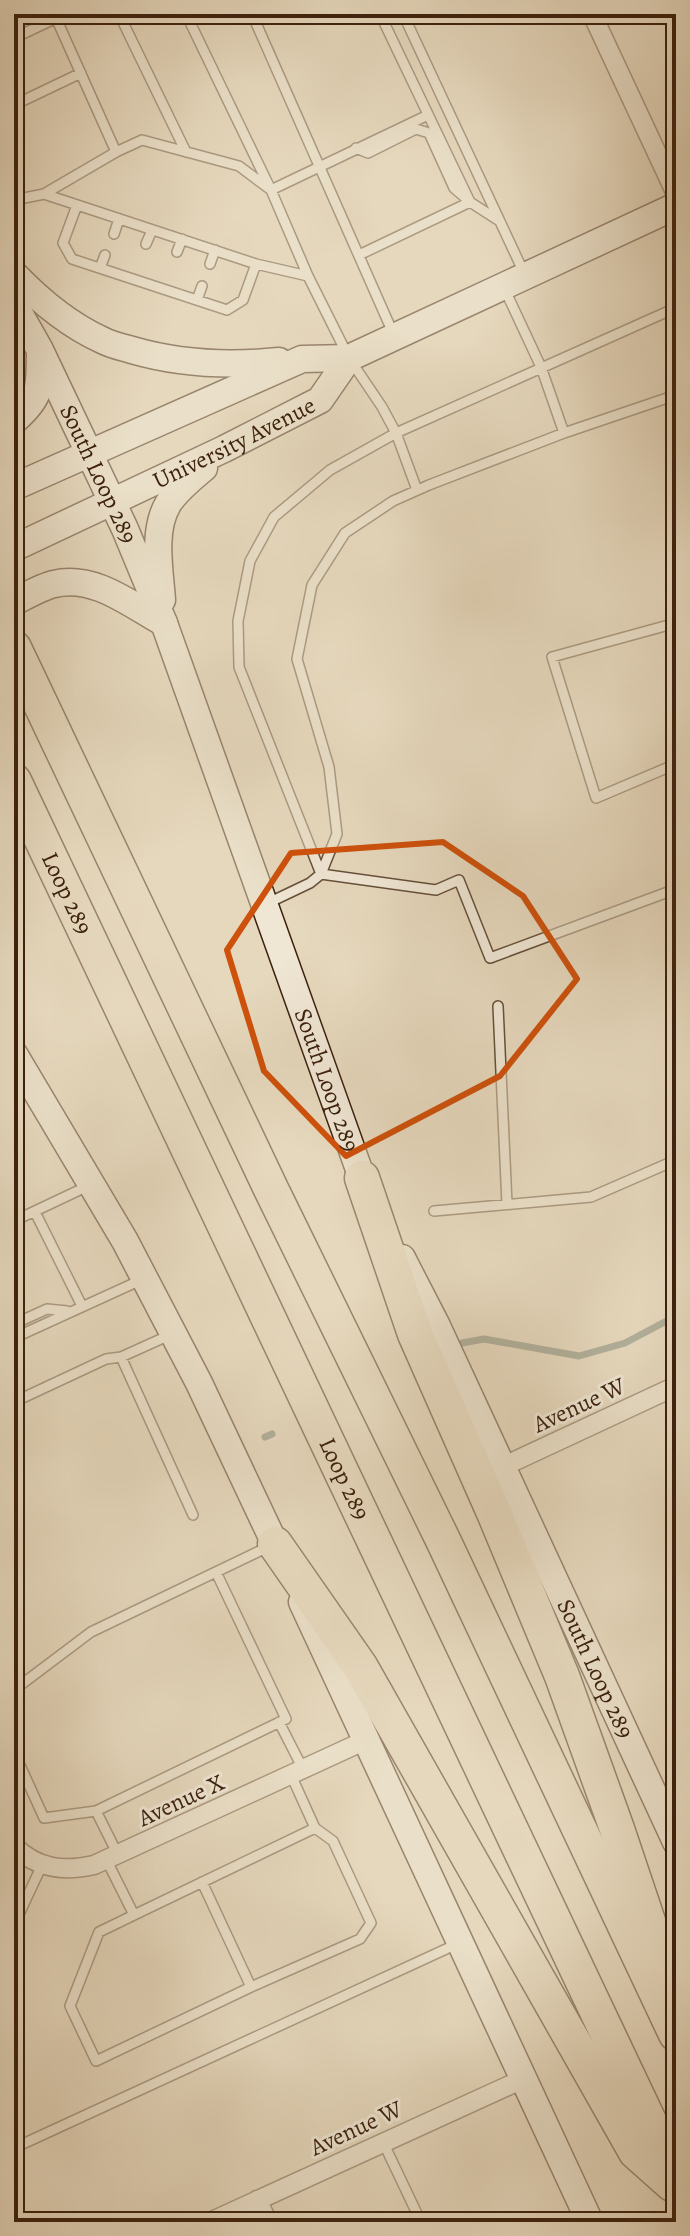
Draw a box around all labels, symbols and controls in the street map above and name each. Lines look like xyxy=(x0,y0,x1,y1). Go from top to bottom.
street label: University Avenue xyxy=(148,389,321,496)
street label: South Loop 289 xyxy=(52,399,145,548)
street label: Loop 289 xyxy=(34,847,100,939)
street label: South Loop 289 xyxy=(287,1004,367,1156)
street label: Avenue W xyxy=(527,1369,631,1441)
street label: Loop 289 xyxy=(311,1432,378,1525)
street label: South Loop 289 xyxy=(550,1594,642,1743)
street label: Avenue X xyxy=(132,1766,230,1834)
street label: Avenue W xyxy=(304,2092,408,2164)

